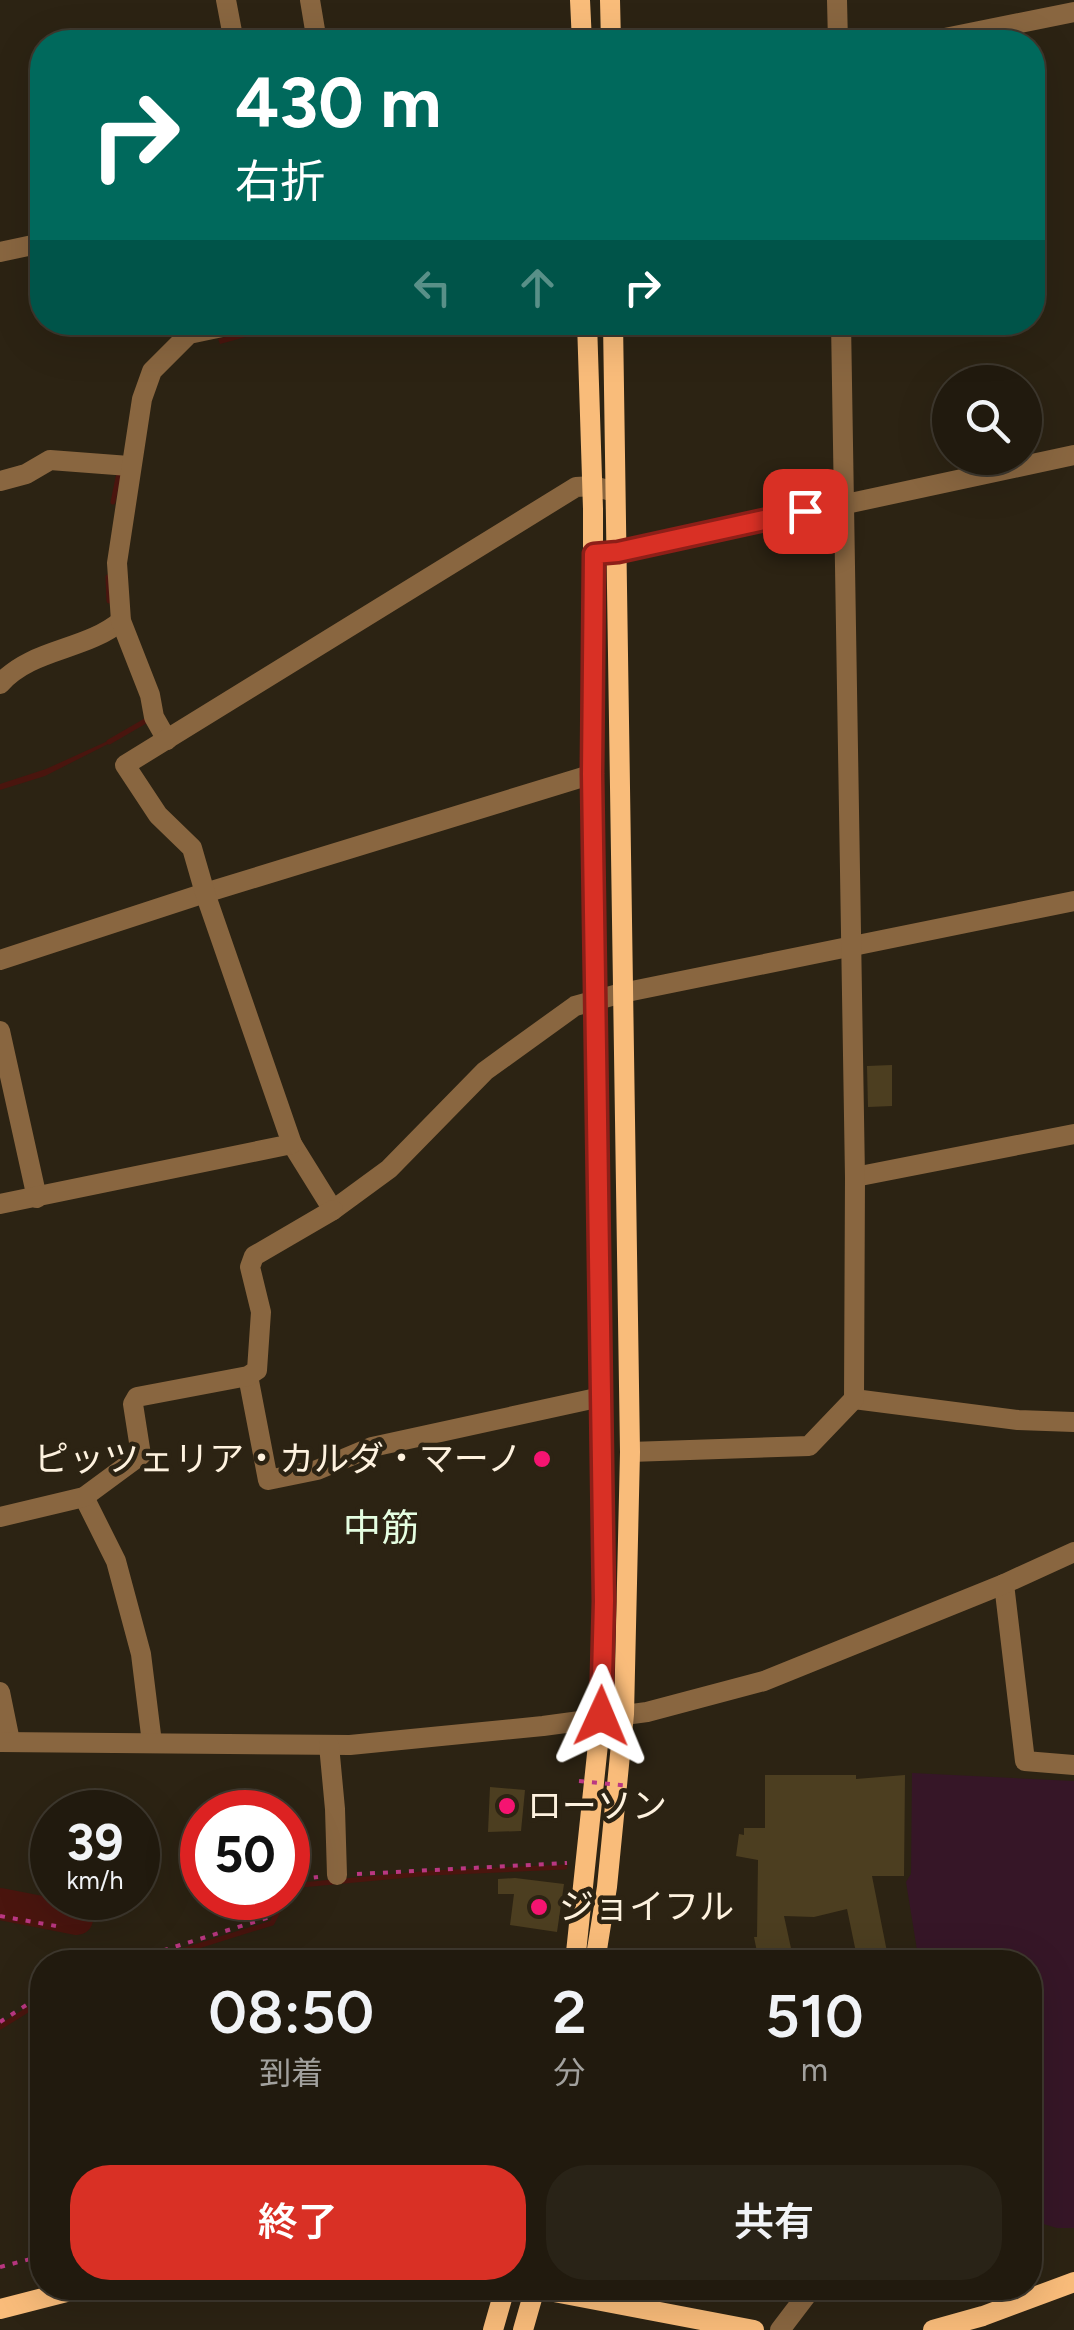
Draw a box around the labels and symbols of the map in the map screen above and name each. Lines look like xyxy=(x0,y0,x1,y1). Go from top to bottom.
pin xyxy=(763,469,848,554)
place label: ピッツェリア・カルダ・マーノ xyxy=(34,1438,522,1480)
marker: ピッツェリア・カルダ・マーノ xyxy=(531,1448,553,1470)
district label: 中筋 xyxy=(343,1505,419,1551)
position arrow xyxy=(549,1664,653,1768)
place label: ローソン xyxy=(527,1785,667,1827)
speed limit sign: 50 xyxy=(180,1790,310,1920)
marker: ローソン xyxy=(496,1795,518,1817)
place label: ジョイフル xyxy=(559,1886,734,1928)
marker: ジョイフル xyxy=(528,1896,550,1918)

